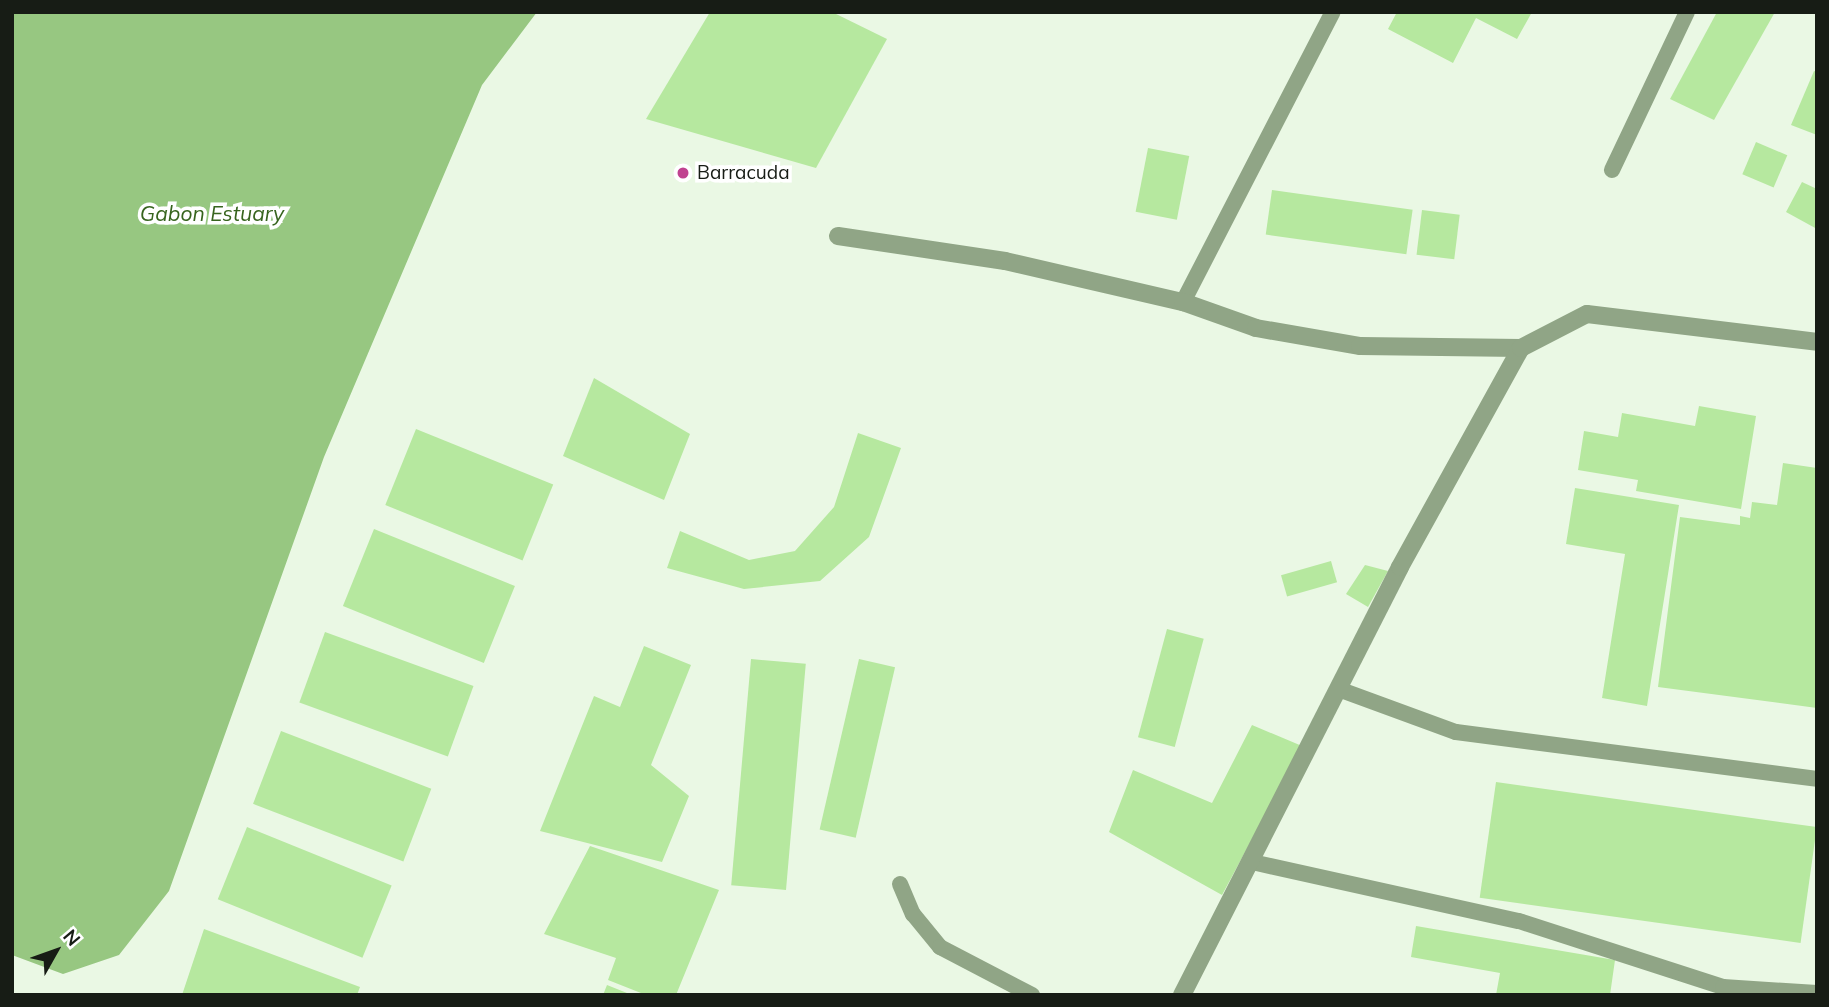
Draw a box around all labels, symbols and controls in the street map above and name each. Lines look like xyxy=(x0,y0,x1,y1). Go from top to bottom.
place label: Barracuda xyxy=(697,162,790,184)
marker: Barracuda xyxy=(675,165,691,181)
water label: Gabon Estuary xyxy=(140,200,284,226)
north arrow xyxy=(21,916,91,986)
text: N xyxy=(58,924,86,951)

